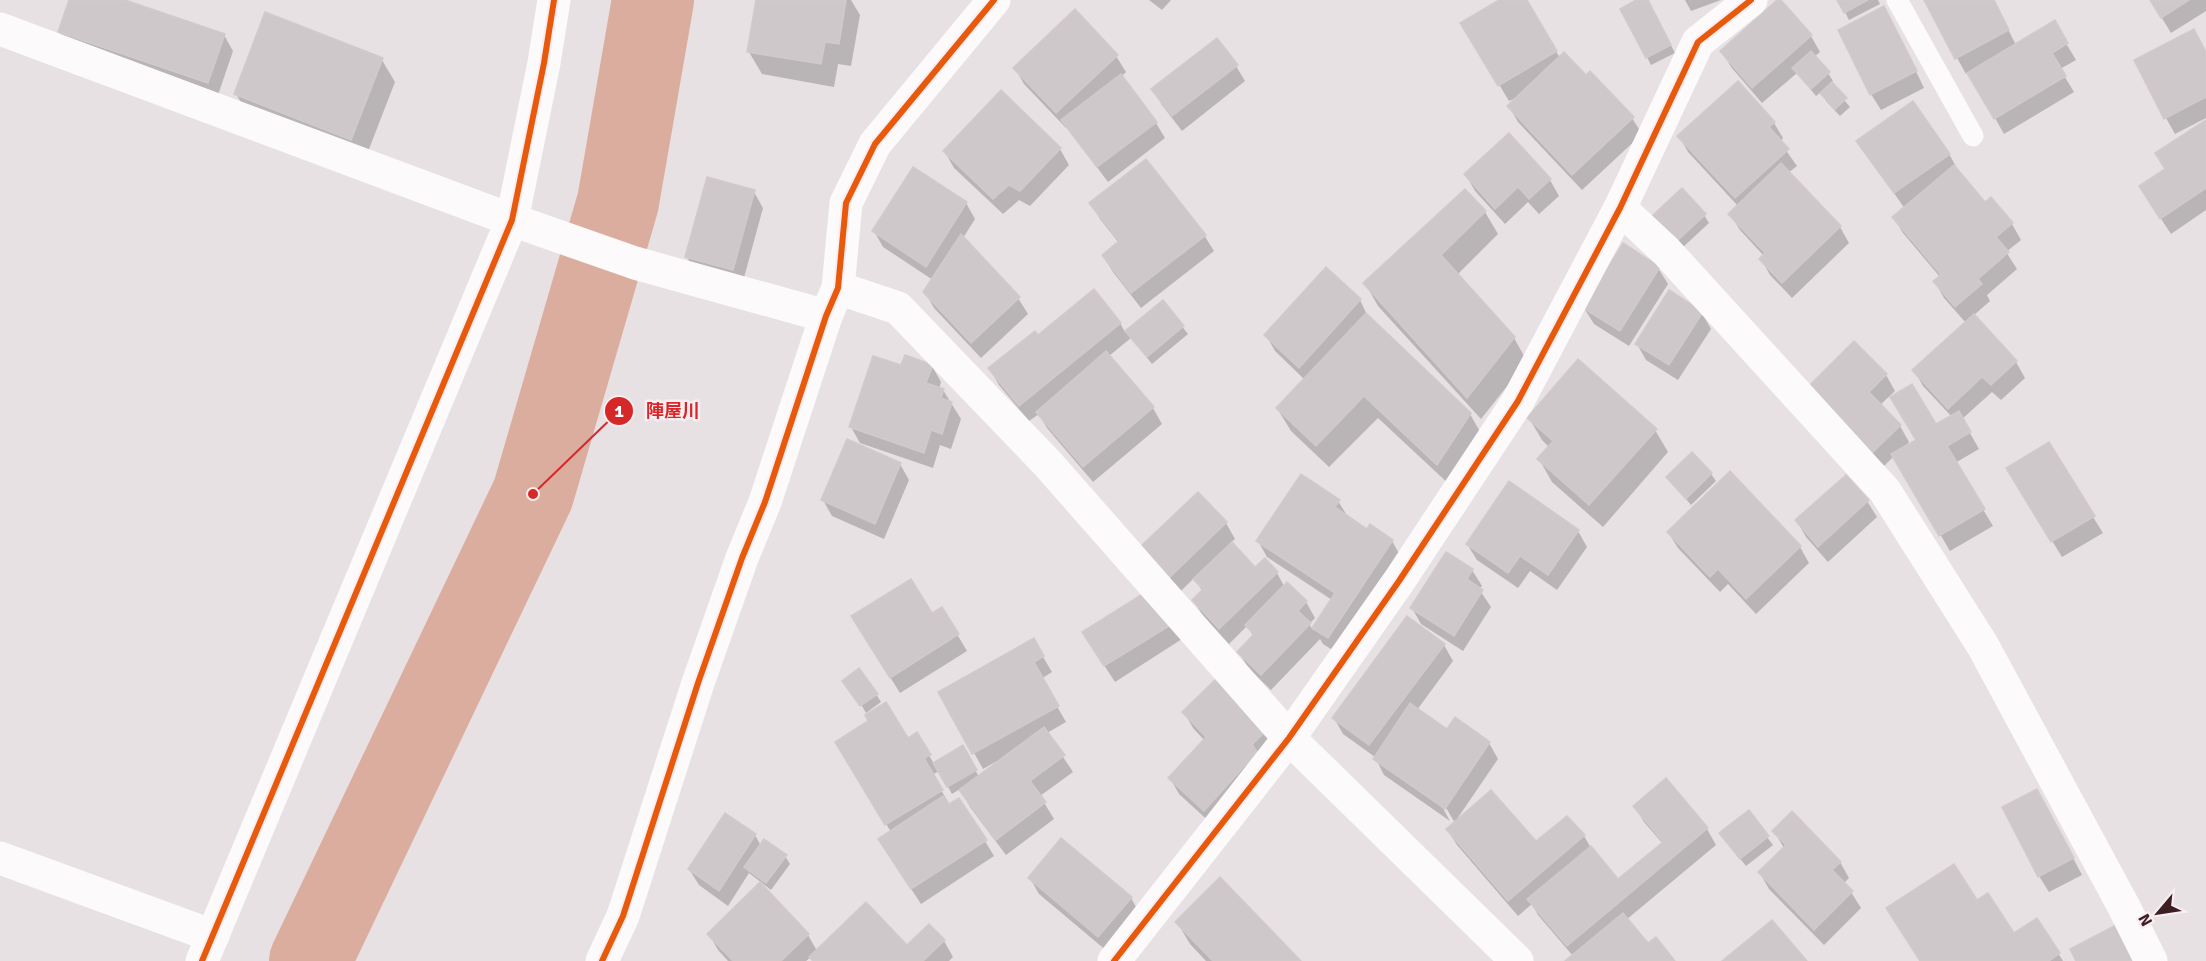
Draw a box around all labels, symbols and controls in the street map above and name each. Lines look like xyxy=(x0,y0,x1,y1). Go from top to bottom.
callout: 陣屋川 xyxy=(604,393,712,429)
text: 1 xyxy=(614,400,624,422)
text: 陣屋川 xyxy=(646,400,700,422)
north arrow xyxy=(2128,883,2188,943)
text: N xyxy=(2134,910,2157,930)

